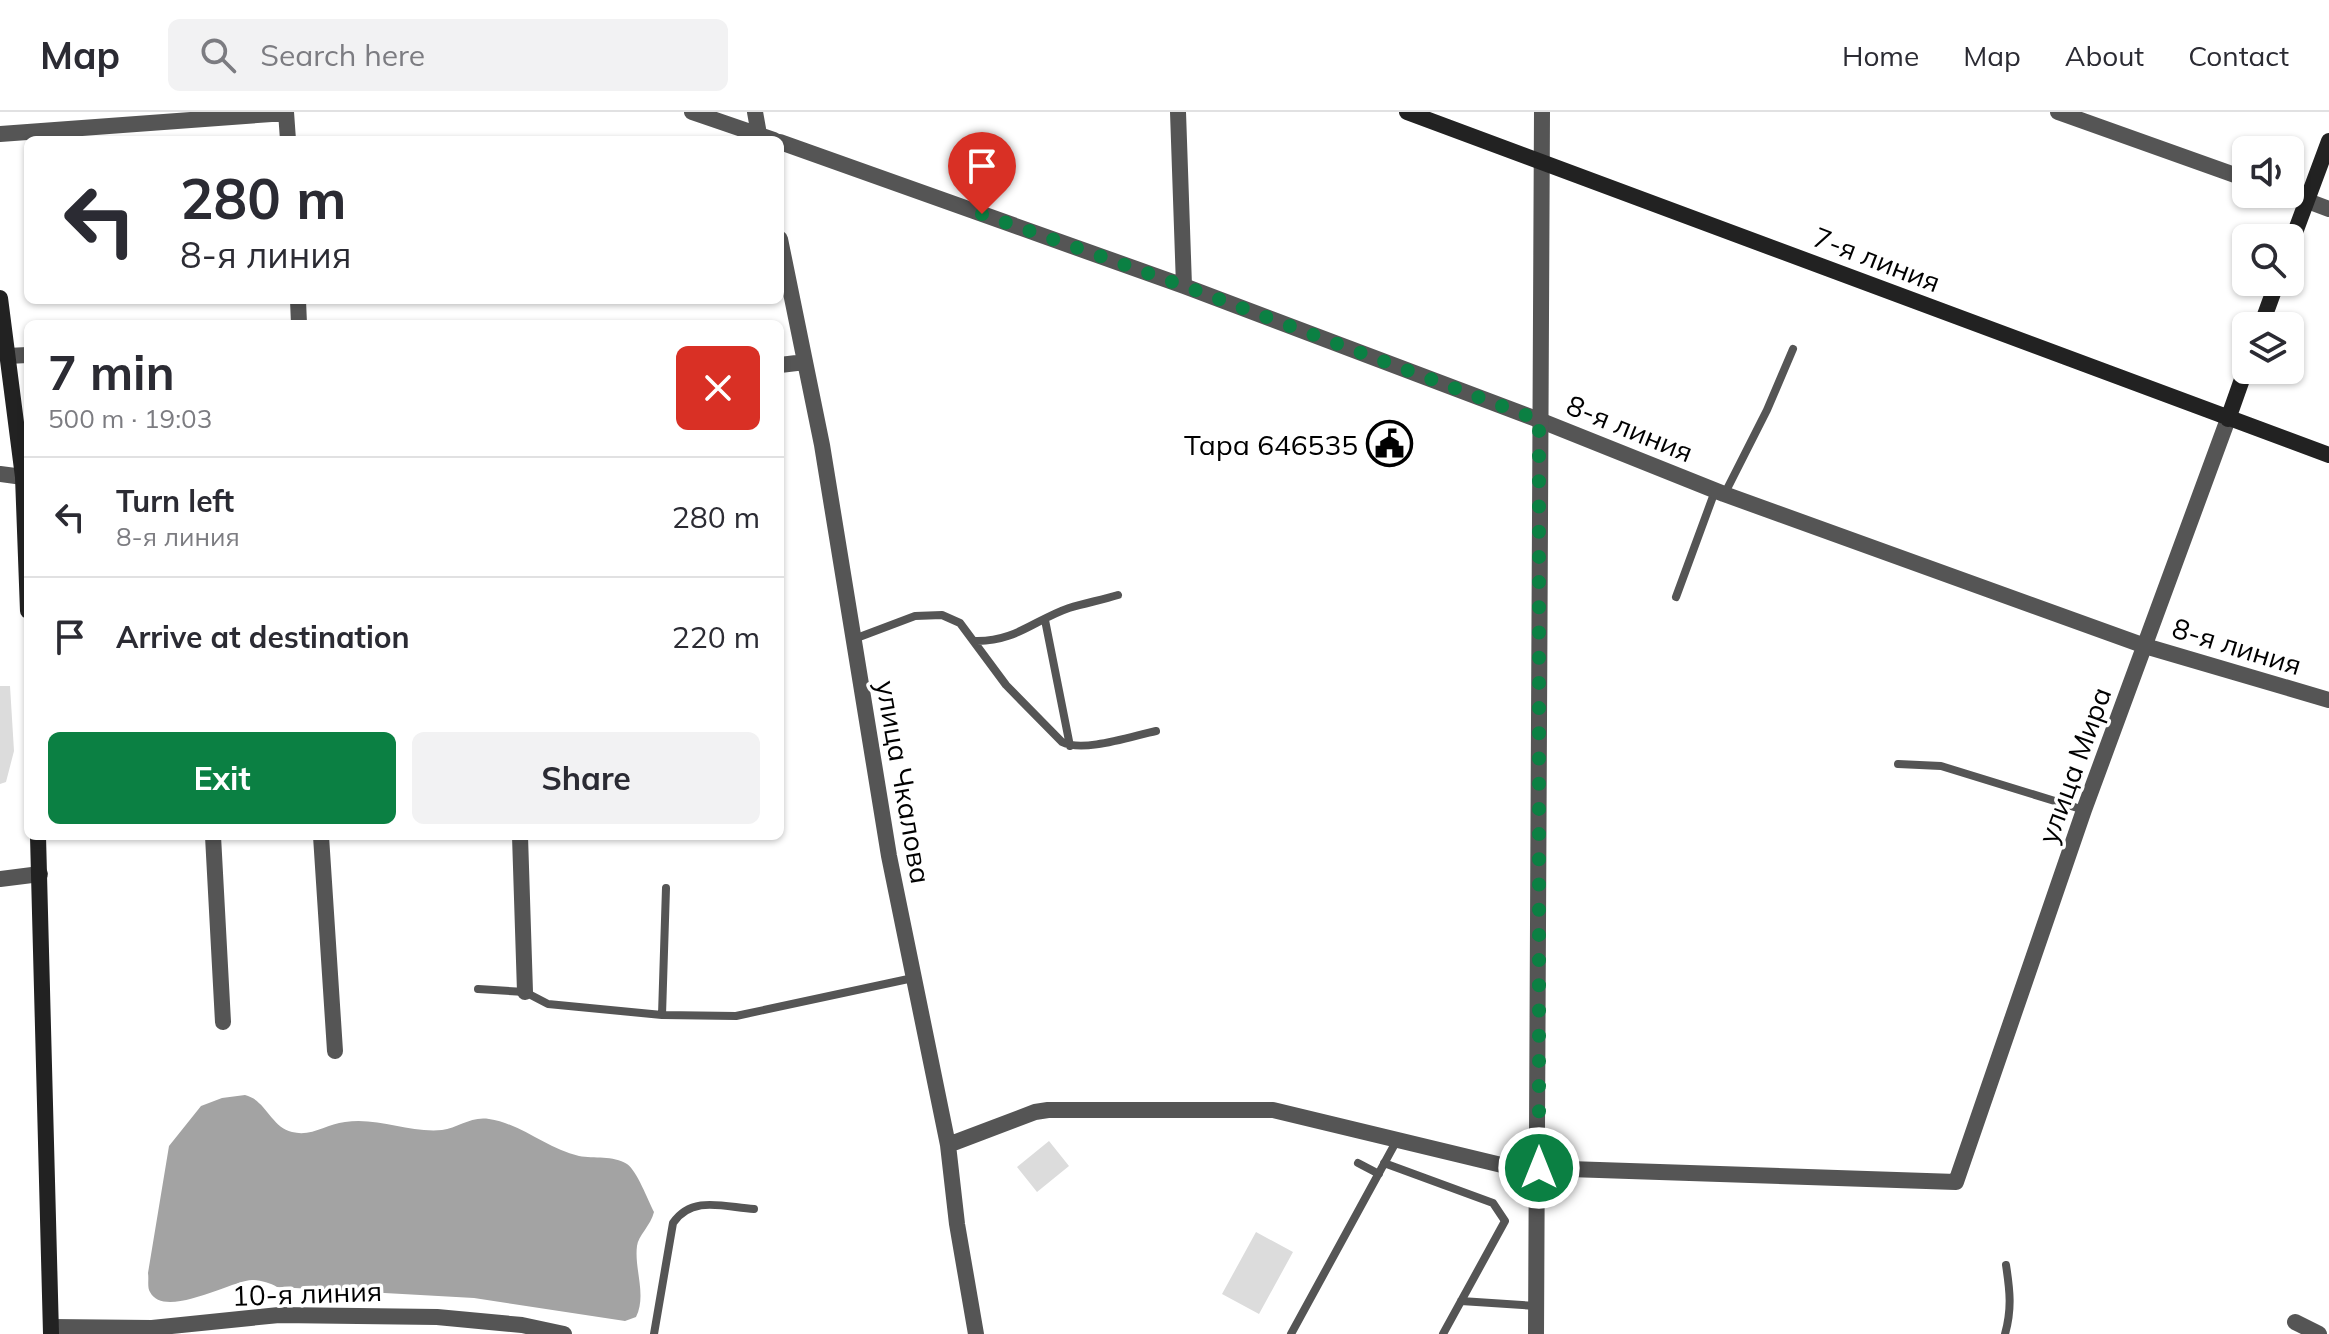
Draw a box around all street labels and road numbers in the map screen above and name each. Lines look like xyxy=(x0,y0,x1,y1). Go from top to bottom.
street label: 7-я линия xyxy=(1808,219,1946,299)
street label: 8-я линия xyxy=(1562,387,1698,469)
street label: 8-я линия xyxy=(2168,610,2306,682)
street label: улица Чкалова xyxy=(869,678,939,886)
street label: улица Мира xyxy=(2030,682,2118,848)
street label: 10-я линия xyxy=(231,1273,383,1313)

